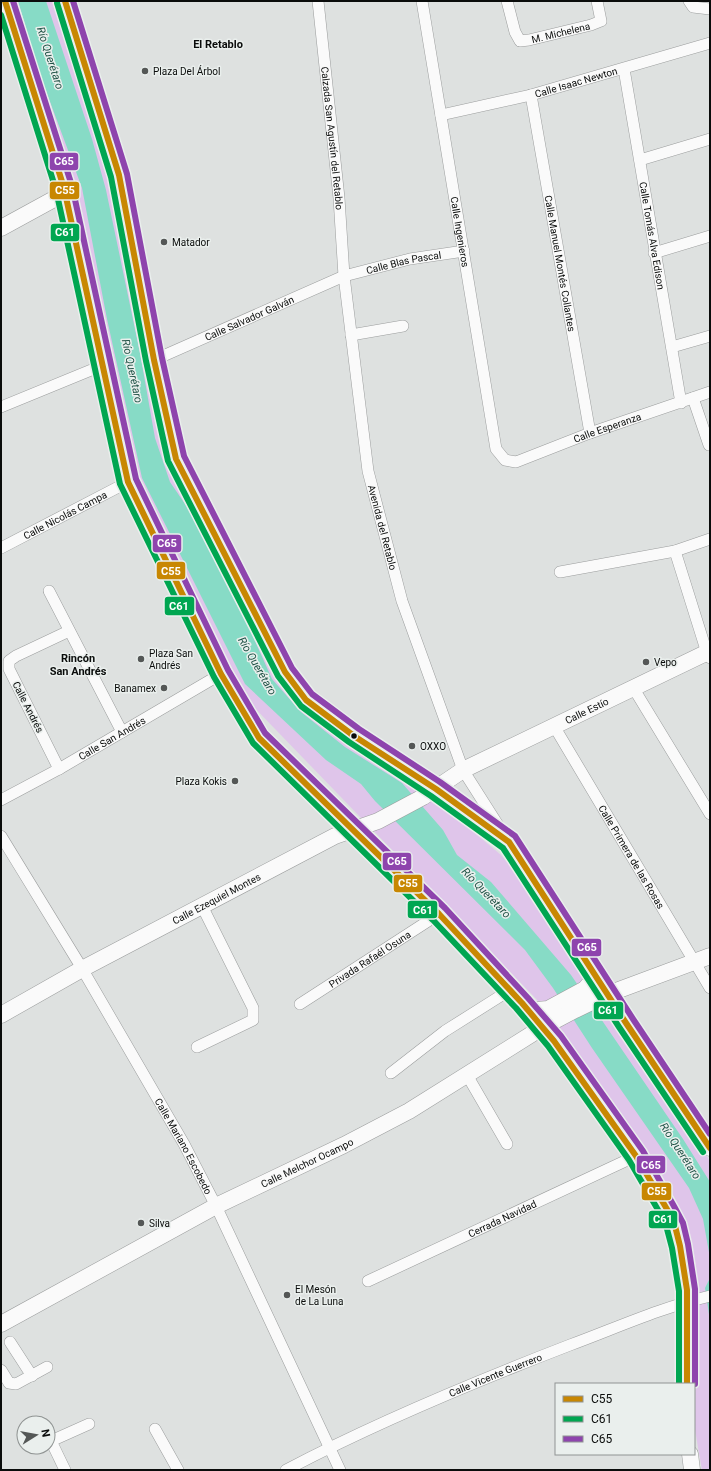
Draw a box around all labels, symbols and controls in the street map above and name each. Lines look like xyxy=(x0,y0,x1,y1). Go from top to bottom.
street label: M. Michelena xyxy=(530,20,591,45)
water label: Río Querétaro xyxy=(34,25,66,91)
district label: El Retablo xyxy=(193,38,243,51)
place label: Plaza Del Árbol xyxy=(153,65,221,77)
street label: Calle Isaac Newton xyxy=(533,65,619,99)
marker: Plaza Del Árbol xyxy=(140,66,150,76)
street label: Calzada San Agustín del Retablo xyxy=(320,66,345,211)
line badge: C65 xyxy=(49,152,79,171)
text: C65 xyxy=(54,155,74,168)
line badge: C55 xyxy=(49,181,80,200)
street label: Calle Tomás Alva Edison xyxy=(638,181,667,290)
text: C55 xyxy=(55,184,75,197)
street label: Calle Manuel Montés Collantes xyxy=(543,194,578,332)
street label: Calle Ingenieros xyxy=(449,196,471,268)
line badge: C61 xyxy=(50,223,80,242)
text: C61 xyxy=(55,226,75,239)
marker: Matador xyxy=(159,237,169,247)
place label: Matador xyxy=(172,237,210,248)
street label: Calle Blas Pascal xyxy=(365,249,442,276)
street label: Calle Salvador Galván xyxy=(203,293,295,342)
water label: Río Querétaro xyxy=(119,338,145,404)
street label: Calle Esperanza xyxy=(572,410,642,444)
street label: Avenida del Retablo xyxy=(366,484,399,571)
street label: Calle Nicolás Campa xyxy=(21,489,108,541)
line badge: C65 xyxy=(152,534,182,553)
text: C65 xyxy=(157,537,177,550)
line badge: C55 xyxy=(156,561,186,580)
text: C55 xyxy=(161,565,181,578)
line badge: C61 xyxy=(164,596,195,616)
text: C61 xyxy=(169,600,189,613)
water label: Río Querétaro xyxy=(235,635,279,697)
place label: Plaza San Andrés xyxy=(149,648,193,671)
district label: Rincón San Andrés xyxy=(50,652,107,678)
marker: Plaza San Andrés xyxy=(136,654,146,664)
marker: Vepo xyxy=(641,657,651,667)
place label: Vepo xyxy=(654,657,677,668)
street label: Calle Andrés xyxy=(10,680,46,734)
place label: Banamex xyxy=(114,683,156,694)
marker: Banamex xyxy=(159,683,169,693)
street label: Calle Estío xyxy=(563,695,610,726)
street label: Calle San Andrés xyxy=(76,714,147,762)
unlabelled marker xyxy=(349,731,359,741)
marker: OXXO xyxy=(407,741,417,751)
place label: OXXO xyxy=(420,741,446,752)
place label: Plaza Kokis xyxy=(175,776,227,787)
marker: Plaza Kokis xyxy=(230,776,240,786)
street label: Calle Primera de las Rosas xyxy=(597,803,667,910)
line badge: C65 xyxy=(382,852,412,871)
text: C65 xyxy=(387,855,407,868)
water label: Río Querétaro xyxy=(459,865,513,921)
street label: Calle Ezequiel Montes xyxy=(170,871,262,926)
line badge: C55 xyxy=(393,874,423,893)
text: C55 xyxy=(398,877,418,890)
line badge: C61 xyxy=(407,900,438,919)
text: C61 xyxy=(413,904,433,917)
street label: Privada Rafaél Osuna xyxy=(327,928,413,989)
line badge: C65 xyxy=(571,938,602,957)
text: C65 xyxy=(577,941,597,954)
line badge: C61 xyxy=(593,1001,624,1020)
text: C61 xyxy=(598,1004,618,1017)
street label: Calle Mariano Escobedo xyxy=(153,1096,215,1196)
water label: Río Querétaro xyxy=(657,1120,703,1182)
street label: Calle Melchor Ocampo xyxy=(259,1136,355,1189)
line badge: C65 xyxy=(636,1155,666,1174)
text: C65 xyxy=(641,1159,661,1172)
line badge: C55 xyxy=(641,1182,672,1201)
text: C55 xyxy=(647,1185,667,1198)
street label: Cerrada Navidad xyxy=(466,1198,538,1239)
line badge: C61 xyxy=(648,1210,678,1229)
text: C61 xyxy=(653,1213,673,1226)
marker: Silva xyxy=(136,1218,146,1228)
place label: Silva xyxy=(149,1218,170,1229)
place label: El Mesón de La Luna xyxy=(295,1284,343,1307)
marker: El Mesón de La Luna xyxy=(282,1290,292,1300)
street label: Calle Vicente Guerrero xyxy=(447,1351,544,1399)
legend xyxy=(555,1383,695,1455)
text: C55 xyxy=(591,1392,613,1406)
text: C61 xyxy=(591,1412,612,1426)
north arrow xyxy=(16,1415,56,1455)
text: N xyxy=(38,1428,52,1438)
text: C65 xyxy=(591,1432,613,1446)

